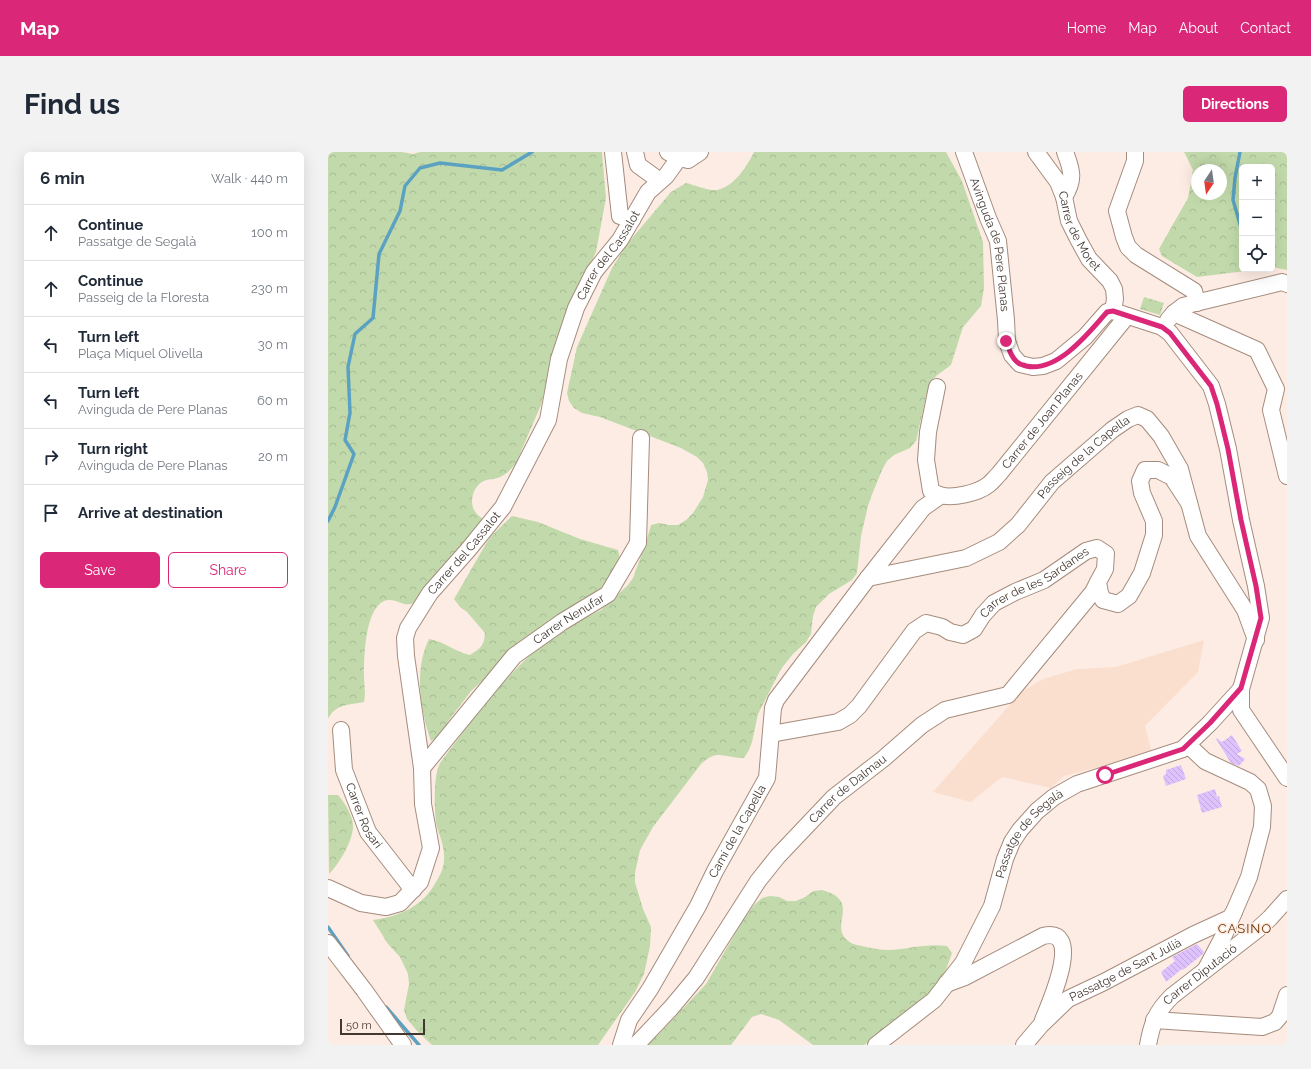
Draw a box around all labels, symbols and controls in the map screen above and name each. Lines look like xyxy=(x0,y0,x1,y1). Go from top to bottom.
text: Map xyxy=(20,17,59,39)
text: Home xyxy=(1067,20,1106,36)
text: Map xyxy=(1128,20,1157,36)
text: About xyxy=(1179,20,1218,36)
text: Contact xyxy=(1240,20,1291,36)
button: Directions xyxy=(1183,86,1287,122)
text: Find us xyxy=(24,88,120,121)
north arrow xyxy=(1191,164,1227,200)
map controls xyxy=(1239,164,1275,272)
button: + xyxy=(1239,164,1275,200)
text: 6 min xyxy=(40,168,85,188)
text: Walk · 440 m xyxy=(211,171,288,186)
street label: Avinguda de Pere Planas xyxy=(967,176,1012,312)
street label: Carrer de Moret xyxy=(1055,189,1104,274)
button: − xyxy=(1239,200,1275,236)
street label: Carrer del Cassalot xyxy=(574,208,643,303)
text: Continue xyxy=(78,216,143,234)
icon: ahead xyxy=(40,222,62,244)
text: 100 m xyxy=(251,225,288,240)
text: Passatge de Segalà xyxy=(78,234,196,249)
button: locate xyxy=(1239,236,1275,272)
text: Continue xyxy=(78,272,143,290)
icon: ahead xyxy=(40,278,62,300)
text: 230 m xyxy=(251,281,288,296)
text: Passeig de la Floresta xyxy=(78,290,209,305)
text: Turn left xyxy=(78,328,139,346)
route end xyxy=(997,332,1015,350)
icon: left xyxy=(40,334,62,356)
text: 30 m xyxy=(258,337,288,352)
text: Plaça Miquel Olivella xyxy=(78,346,203,361)
street label: Carrer de Joan Planas xyxy=(999,369,1086,472)
text: Turn left xyxy=(78,384,139,402)
icon: left xyxy=(40,390,62,412)
text: 60 m xyxy=(257,393,288,408)
text: Avinguda de Pere Planas xyxy=(78,402,228,417)
street label: Passeig de la Capella xyxy=(1035,413,1132,501)
text: Turn right xyxy=(78,440,148,458)
icon: right xyxy=(40,446,62,468)
text: 20 m xyxy=(258,449,288,464)
text: Avinguda de Pere Planas xyxy=(78,458,228,473)
icon: arrive xyxy=(40,502,62,524)
text: Arrive at destination xyxy=(78,504,223,522)
street label: Carrer del Cassalot xyxy=(425,509,503,598)
street label: Carrer de les Sardanes xyxy=(977,544,1092,621)
button: Save xyxy=(40,552,160,588)
button: Share xyxy=(168,552,288,588)
street label: Carrer Nenufar xyxy=(530,590,608,647)
street label: Carrer de Dalmau xyxy=(806,752,889,826)
route start xyxy=(1096,766,1114,784)
street label: Carrer Rosari xyxy=(343,781,385,851)
street label: Camí de la Capella xyxy=(706,782,769,880)
street label: Passatge de Segalà xyxy=(993,786,1065,880)
district label: CASINO xyxy=(1218,921,1272,936)
street label: Passatge de Sant Julià xyxy=(1067,935,1184,1004)
street label: Carrer Diputació xyxy=(1160,941,1240,1008)
scale bar xyxy=(340,1017,425,1036)
text: 50 m xyxy=(346,1019,372,1032)

